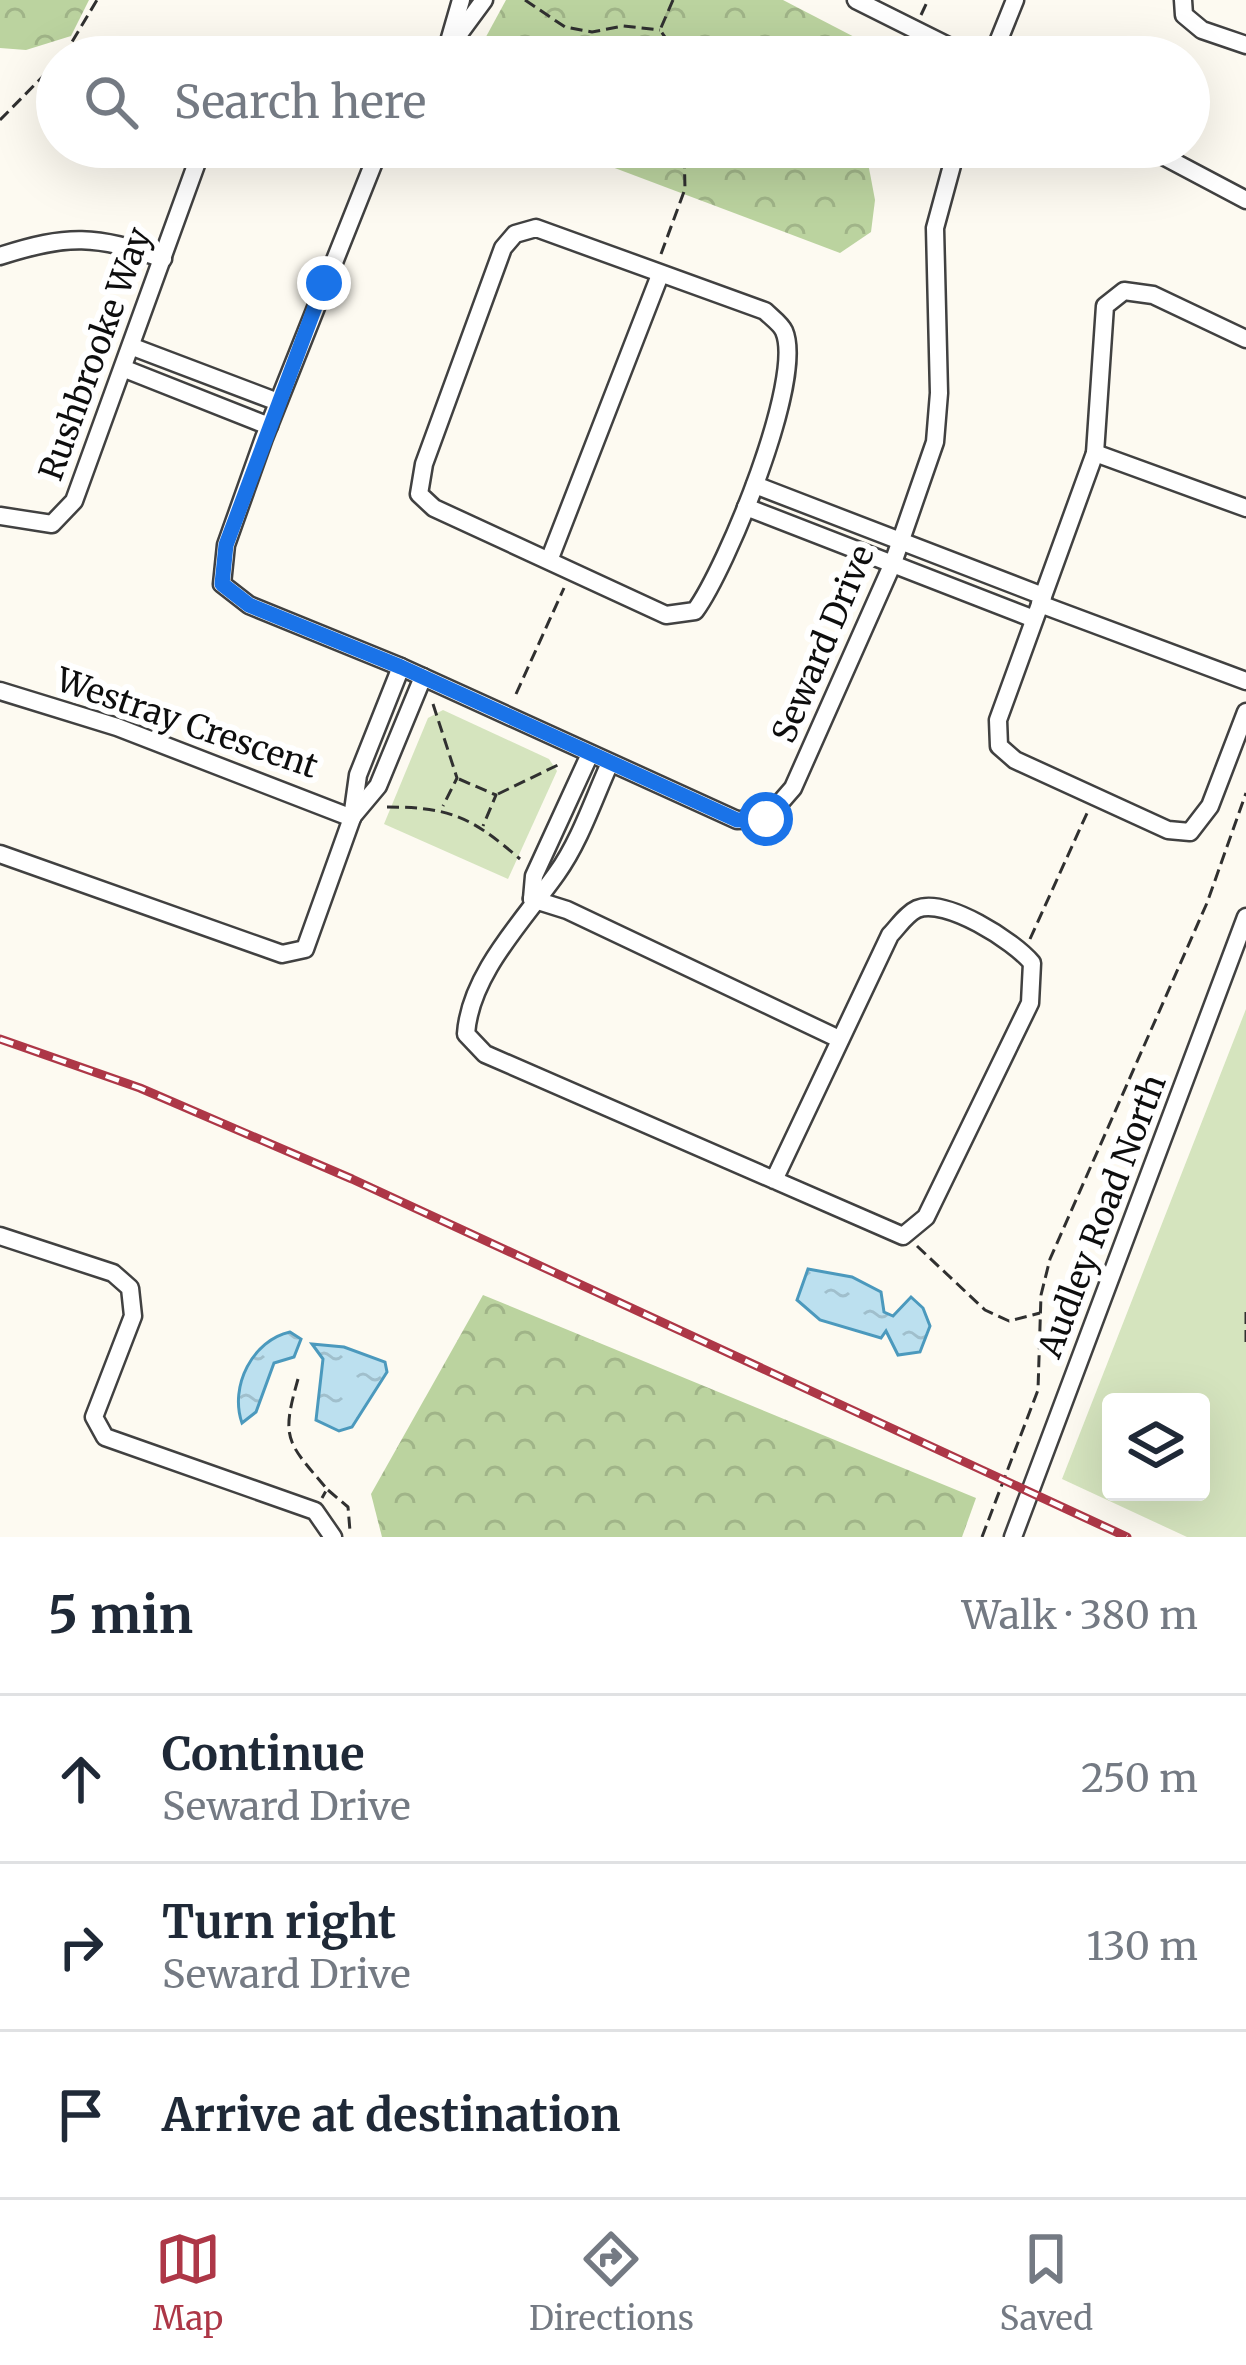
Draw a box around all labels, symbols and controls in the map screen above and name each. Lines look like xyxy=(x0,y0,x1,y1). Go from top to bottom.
search box xyxy=(36,36,1210,168)
icon: search xyxy=(78,69,144,135)
text: Search here xyxy=(174,74,426,130)
street label: Rushbrooke Way xyxy=(30,221,160,486)
route end xyxy=(297,256,351,310)
street label: Seward Drive xyxy=(763,539,883,749)
street label: Westray Crescent xyxy=(50,659,323,787)
route start xyxy=(739,792,793,846)
street label: Audley Road North xyxy=(1029,1069,1175,1364)
map controls xyxy=(1102,1393,1210,1501)
button: layers xyxy=(1102,1393,1210,1501)
text: 5 min xyxy=(48,1583,193,1647)
text: Walk · 380 m xyxy=(962,1591,1198,1640)
text: Continue xyxy=(162,1726,364,1782)
icon: ahead xyxy=(48,1746,114,1812)
text: 250 m xyxy=(1081,1754,1198,1803)
text: Seward Drive xyxy=(162,1782,411,1831)
text: Turn right xyxy=(162,1894,396,1950)
icon: right xyxy=(48,1914,114,1980)
text: 130 m xyxy=(1086,1922,1198,1971)
text: Seward Drive xyxy=(162,1950,411,1999)
icon: arrive xyxy=(48,2082,114,2148)
text: Arrive at destination xyxy=(162,2087,620,2143)
tab: Map xyxy=(153,2226,223,2339)
tab: Directions xyxy=(529,2226,694,2339)
tab: Saved xyxy=(1000,2226,1093,2339)

